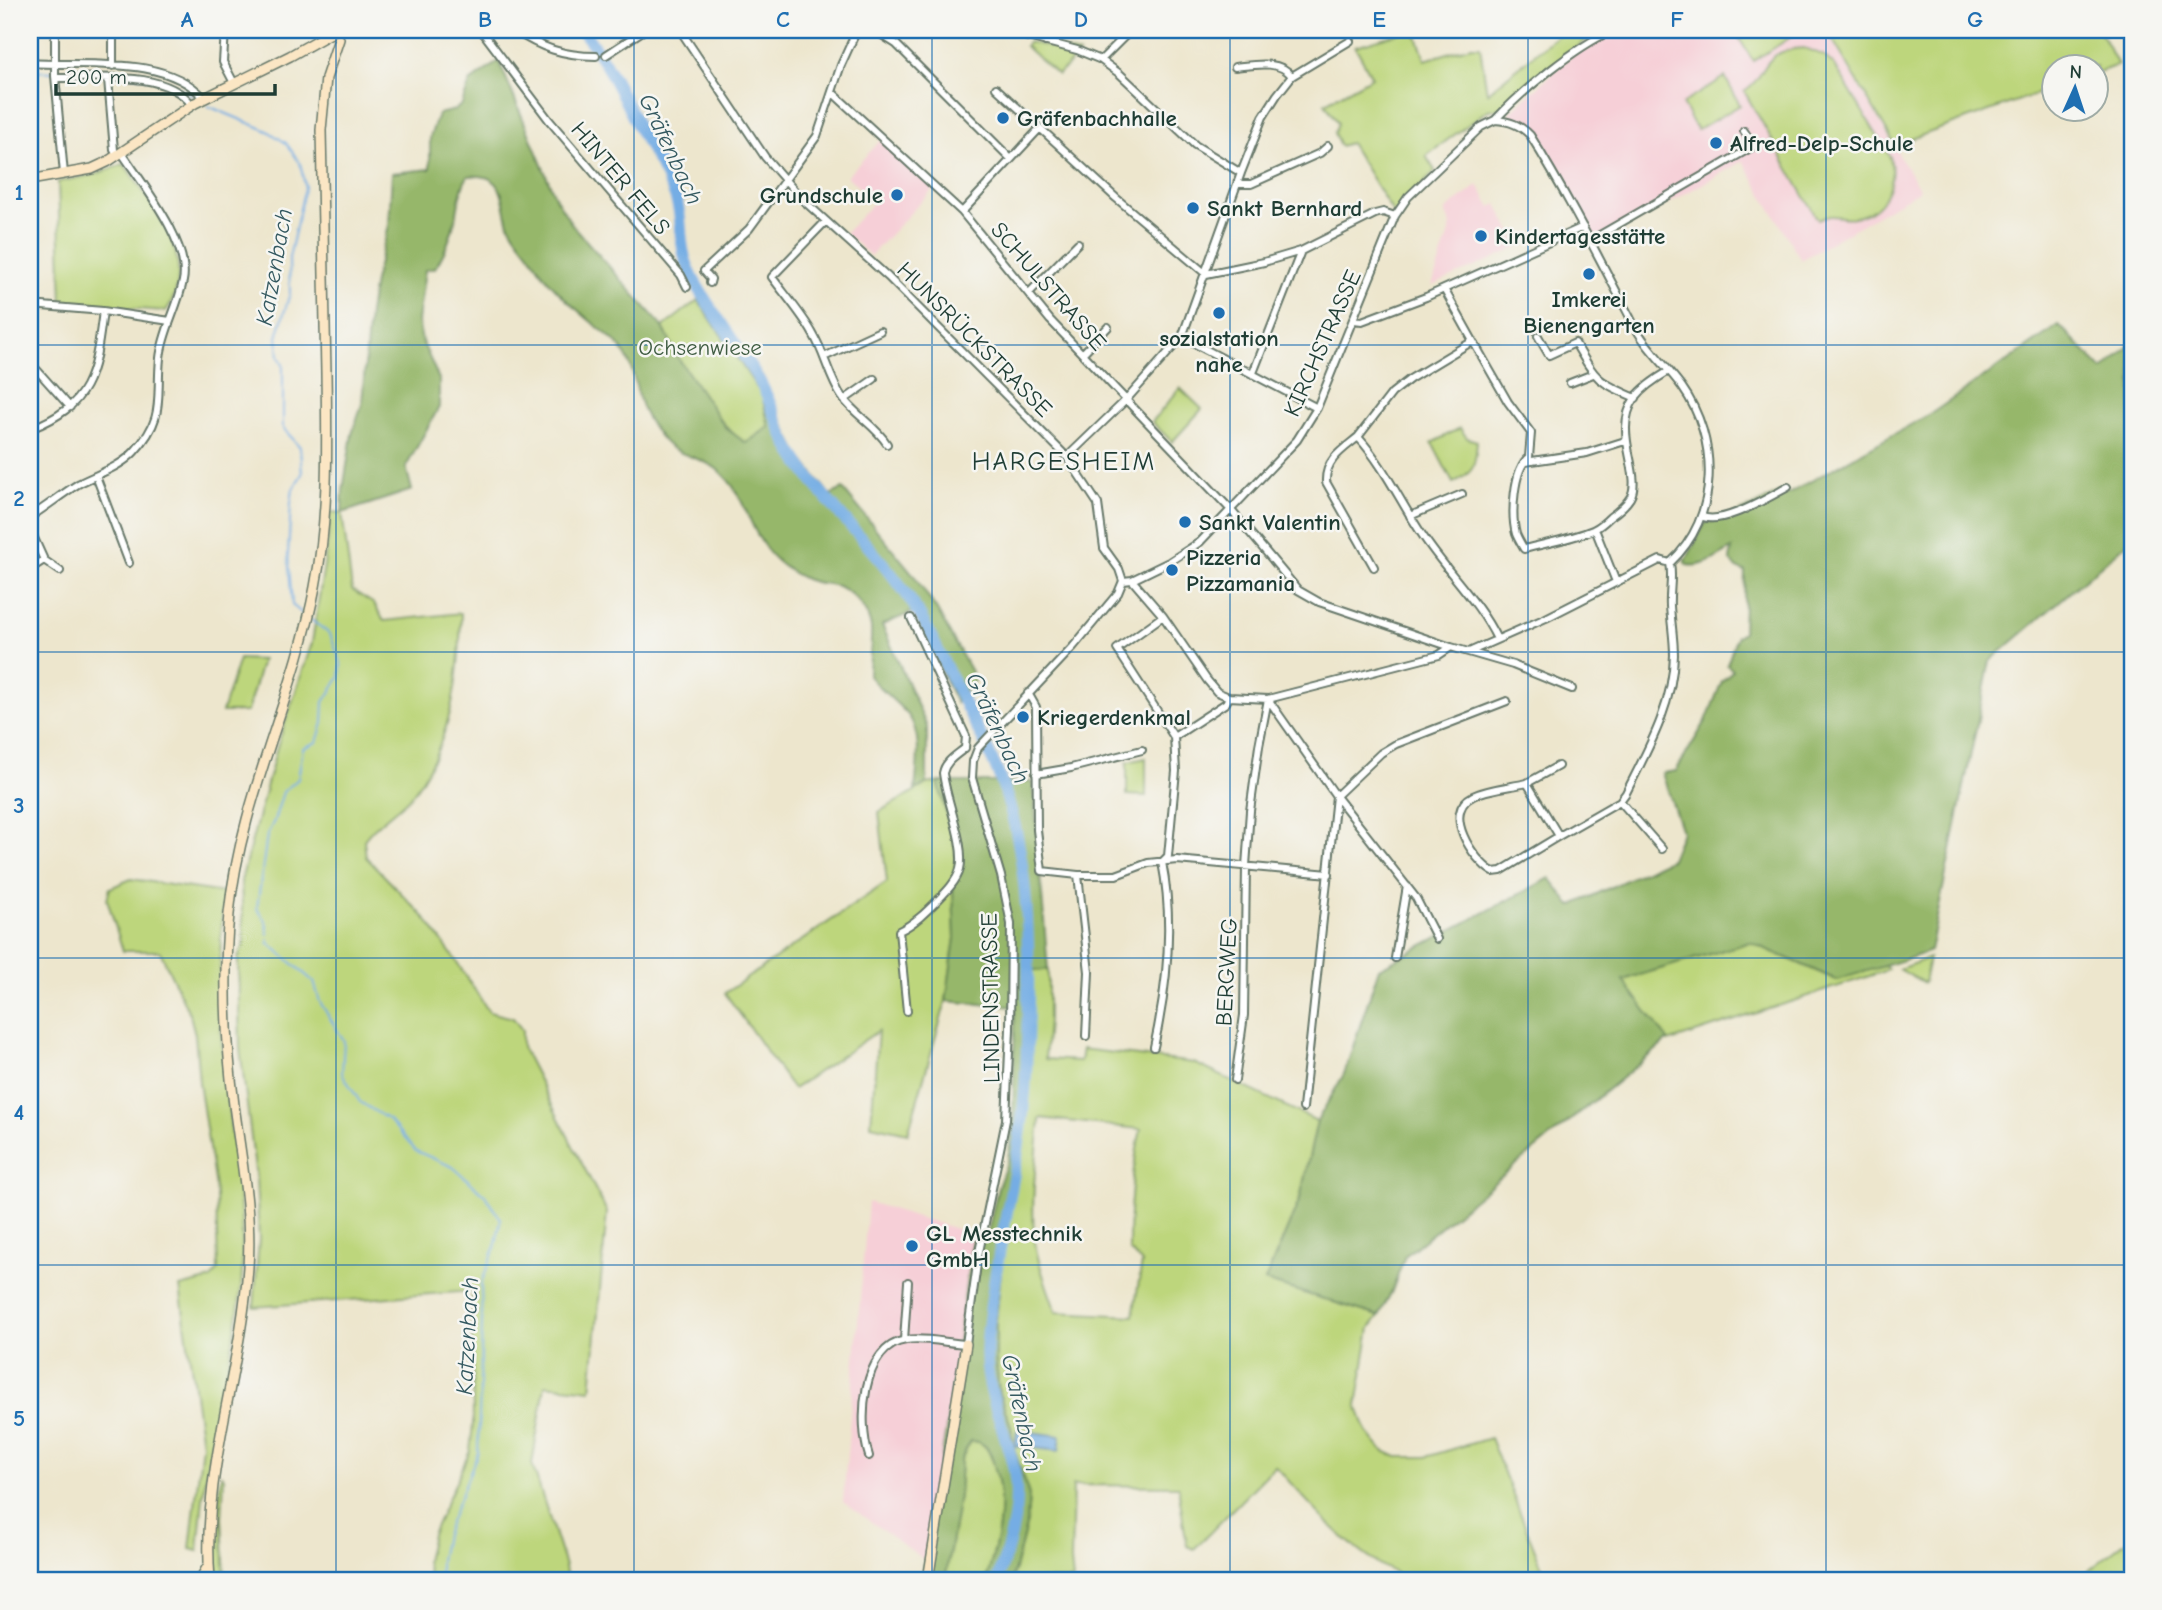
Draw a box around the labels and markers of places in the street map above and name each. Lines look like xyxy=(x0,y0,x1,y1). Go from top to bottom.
place label: Gräfenbachhalle xyxy=(1017,105,1177,132)
marker: Gräfenbachhalle xyxy=(995,110,1011,126)
place label: Alfred-Delp-Schule xyxy=(1730,130,1913,157)
marker: Alfred-Delp-Schule xyxy=(1708,135,1724,151)
place label: Grundschule xyxy=(760,182,883,209)
marker: Grundschule xyxy=(889,187,905,203)
place label: Sankt Bernhard xyxy=(1207,195,1362,222)
marker: Sankt Bernhard xyxy=(1185,200,1201,216)
place label: Kindertagesstätte xyxy=(1495,223,1665,250)
marker: Kindertagesstätte xyxy=(1473,228,1489,244)
marker: Imkerei Bienengarten xyxy=(1581,266,1597,282)
place label: Imkerei Bienengarten xyxy=(1523,286,1655,339)
marker: sozialstation nahe xyxy=(1211,305,1227,321)
place label: sozialstation nahe xyxy=(1159,325,1279,378)
place label: Sankt Valentin xyxy=(1199,509,1341,536)
marker: Sankt Valentin xyxy=(1177,514,1193,530)
place label: Pizzeria Pizzamania xyxy=(1186,544,1295,597)
marker: Pizzeria Pizzamania xyxy=(1164,562,1180,578)
place label: Kriegerdenkmal xyxy=(1037,704,1191,731)
marker: Kriegerdenkmal xyxy=(1015,709,1031,725)
place label: GL Messtechnik GmbH xyxy=(926,1220,1082,1273)
marker: GL Messtechnik GmbH xyxy=(904,1238,920,1254)

